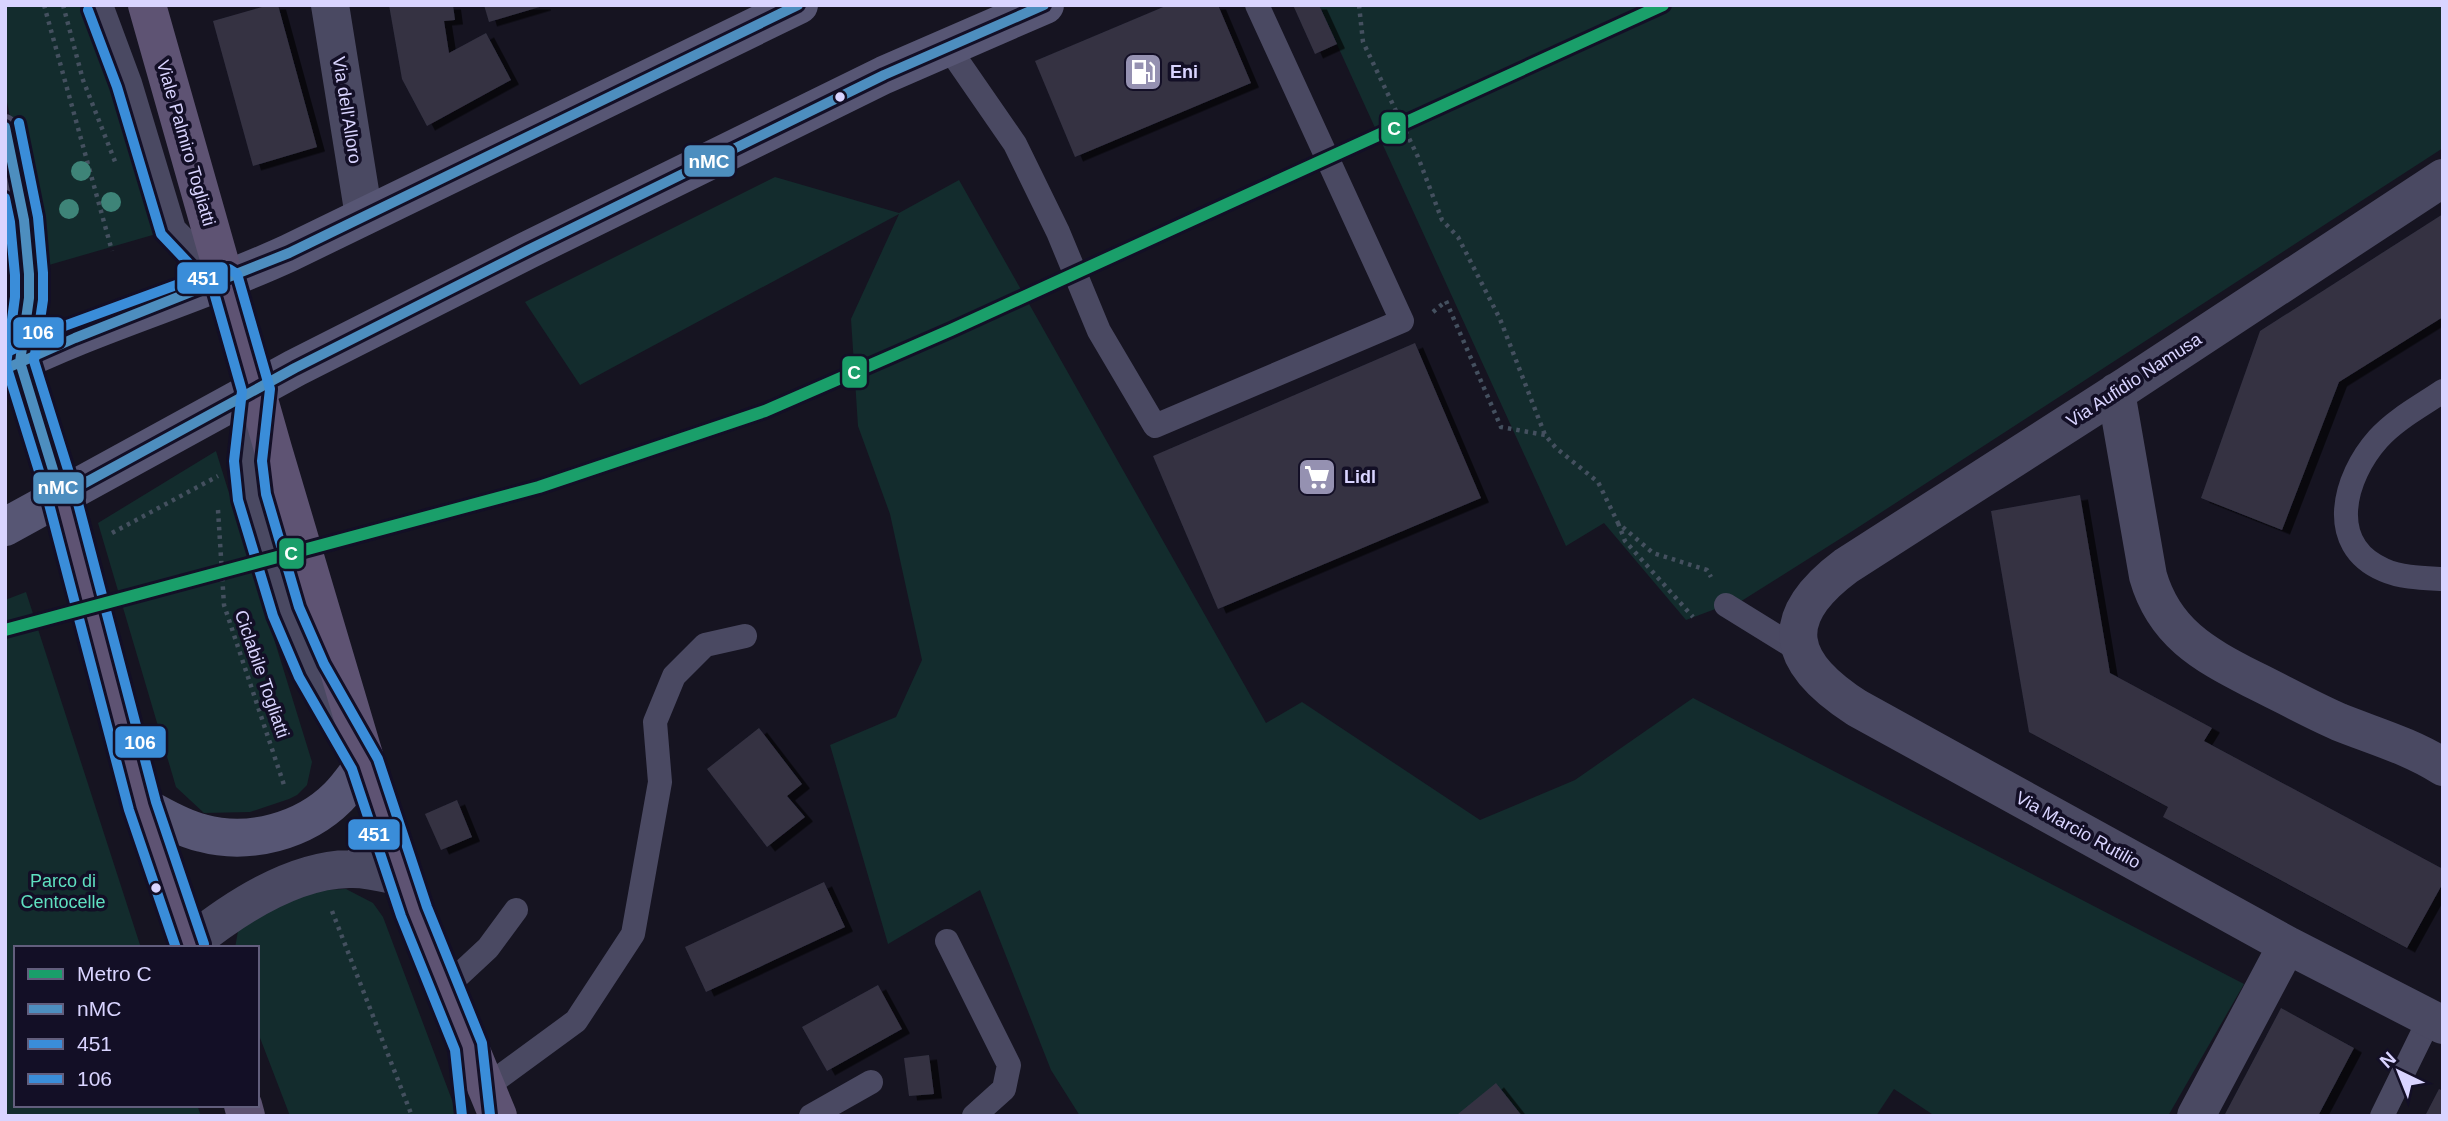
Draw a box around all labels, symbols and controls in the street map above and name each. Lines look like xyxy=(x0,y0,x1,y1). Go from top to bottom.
fuel station icon: Eni xyxy=(1122,51,1164,93)
street label: Via dell'Alloro xyxy=(329,55,365,165)
street label: Viale Palmiro Togliatti xyxy=(153,58,219,228)
place label: Eni xyxy=(1170,62,1198,82)
unlabelled marker xyxy=(833,90,847,104)
line badge: C xyxy=(1380,111,1407,145)
text: C xyxy=(1387,118,1401,139)
line badge: nMC xyxy=(683,144,736,178)
text: nMC xyxy=(688,151,730,172)
line badge: 451 xyxy=(176,261,229,295)
text: 451 xyxy=(187,268,219,289)
line badge: 106 xyxy=(12,316,65,349)
text: 106 xyxy=(22,322,54,343)
street label: Via Aufidio Namusa xyxy=(2063,328,2206,431)
line badge: C xyxy=(841,355,868,389)
text: C xyxy=(847,362,861,383)
supermarket icon: Lidl xyxy=(1296,456,1338,498)
place label: Lidl xyxy=(1344,467,1376,487)
line badge: nMC xyxy=(32,471,85,505)
text: nMC xyxy=(37,477,79,498)
line badge: C xyxy=(278,537,305,570)
text: C xyxy=(284,543,298,564)
street label: Ciclabile Togliatti xyxy=(231,608,293,740)
line badge: 106 xyxy=(114,725,167,759)
text: 106 xyxy=(124,732,156,753)
street label: Via Marcio Rutilio xyxy=(2012,787,2144,873)
line badge: 451 xyxy=(347,818,401,851)
text: 451 xyxy=(358,824,390,845)
park label: Parco di Centocelle xyxy=(20,871,106,912)
unlabelled marker xyxy=(149,881,163,895)
legend xyxy=(14,946,259,1107)
text: Metro C xyxy=(77,962,152,985)
text: nMC xyxy=(77,997,121,1020)
text: 451 xyxy=(77,1032,112,1055)
north arrow xyxy=(2364,1037,2434,1107)
text: N xyxy=(2376,1048,2400,1072)
text: 106 xyxy=(77,1067,112,1090)

